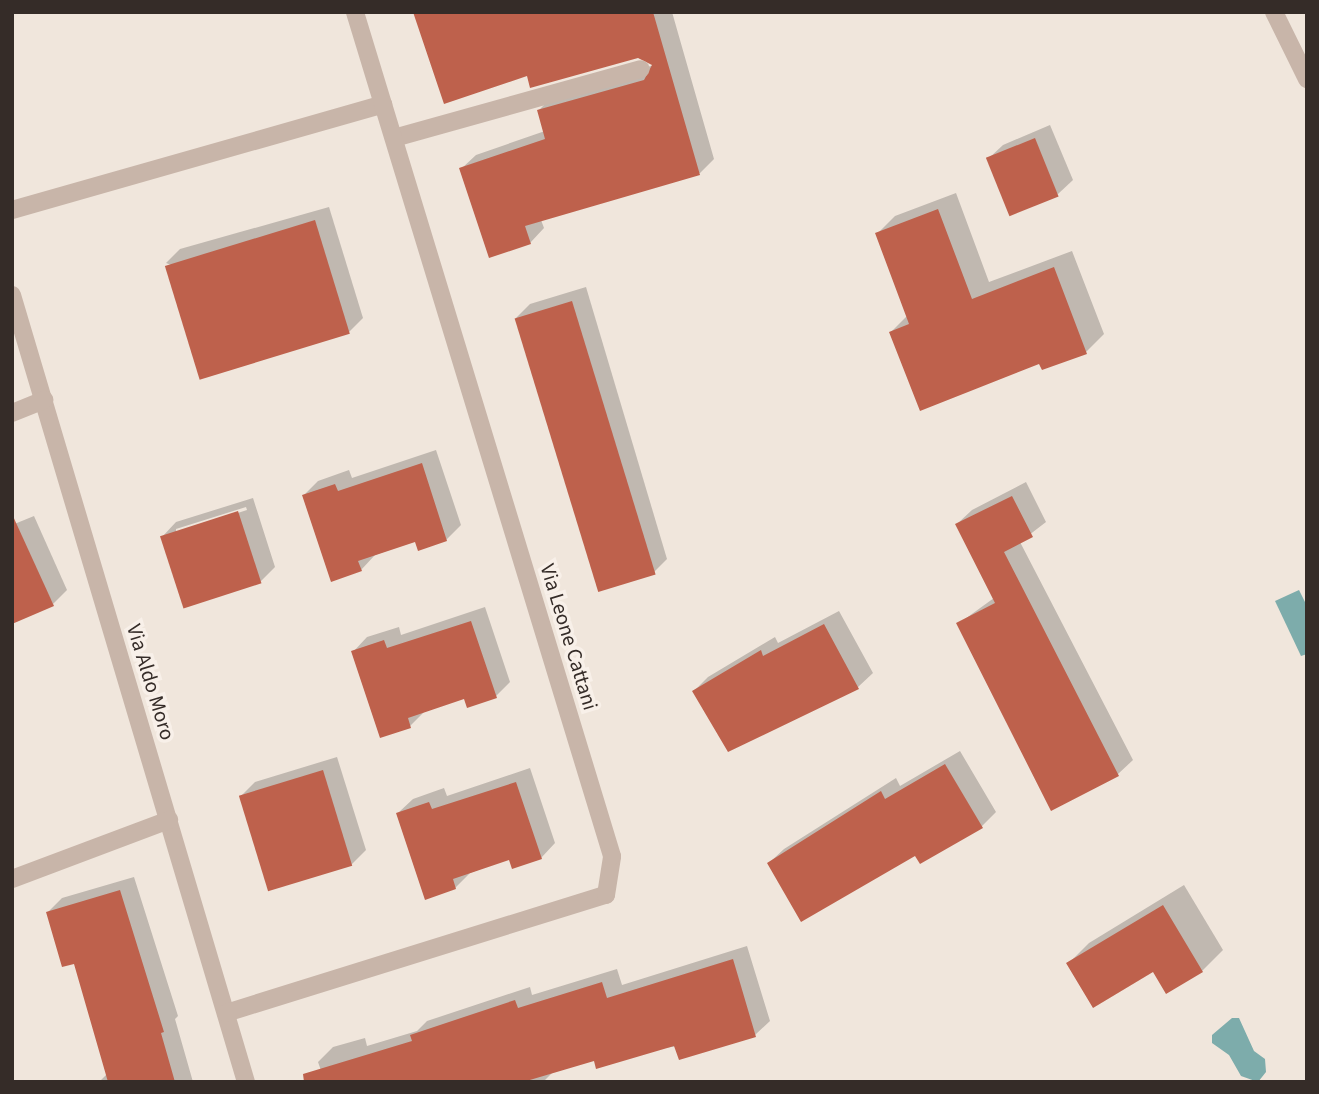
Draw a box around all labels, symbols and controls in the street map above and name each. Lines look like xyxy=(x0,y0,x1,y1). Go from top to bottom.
street label: Via Leone Cattani xyxy=(535,561,603,713)
street label: Via Aldo Moro xyxy=(121,621,181,743)

